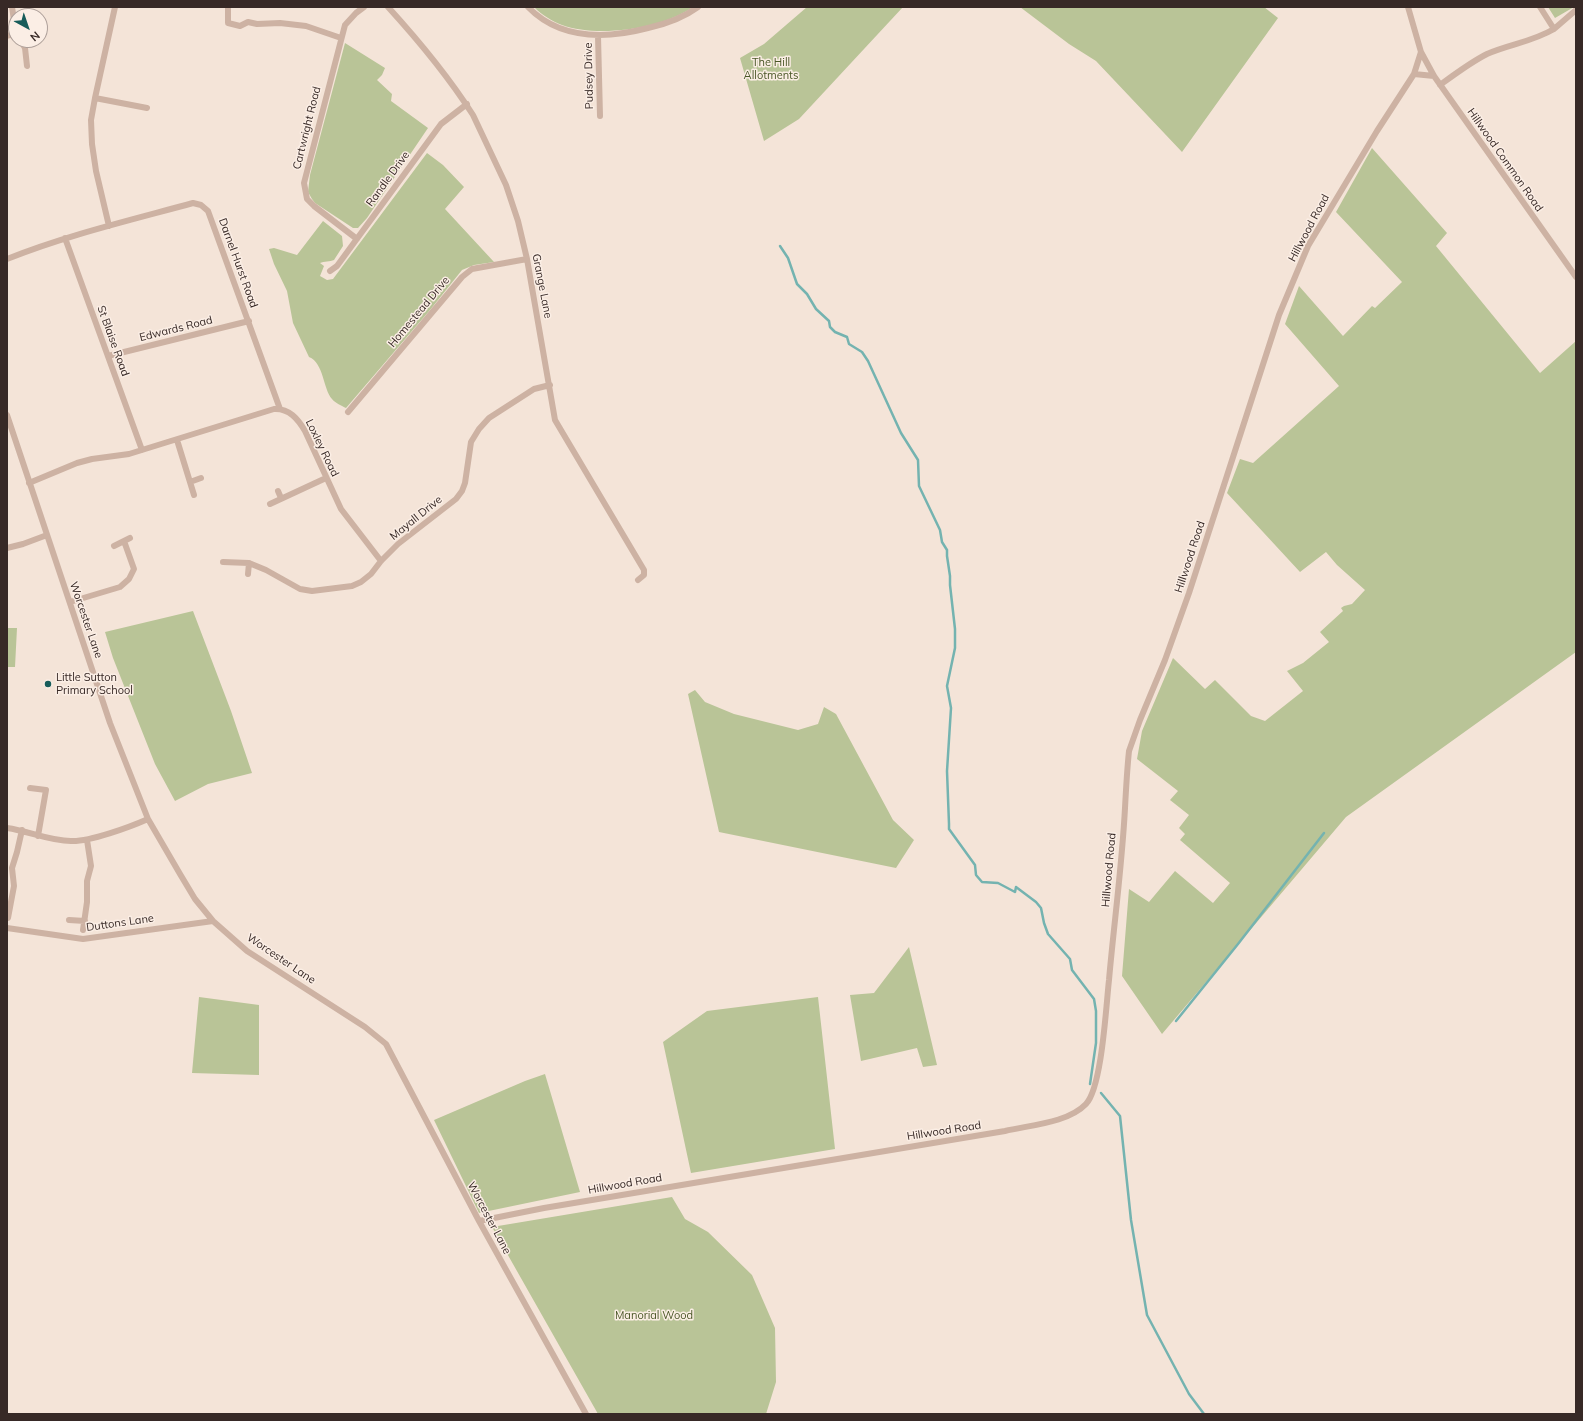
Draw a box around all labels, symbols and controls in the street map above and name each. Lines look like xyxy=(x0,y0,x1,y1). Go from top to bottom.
north arrow xyxy=(8,8,48,48)
text: N xyxy=(27,28,43,44)
street label: Pudsey Drive xyxy=(582,43,596,109)
park label: The Hill Allotments xyxy=(744,56,798,82)
street label: Cartwright Road xyxy=(290,85,324,171)
street label: Hillwood Common Road xyxy=(1464,106,1546,214)
street label: Randle Drive xyxy=(363,149,413,209)
street label: Hillwood Road xyxy=(1286,192,1332,264)
street label: Darnel Hurst Road xyxy=(216,216,260,310)
street label: Grange Lane xyxy=(529,253,555,319)
street label: Homestead Drive xyxy=(386,274,452,350)
street label: St Blaise Road xyxy=(94,304,132,378)
street label: Edwards Road xyxy=(138,314,214,344)
street label: Loxley Road xyxy=(302,417,342,479)
street label: Mayall Drive xyxy=(387,493,445,543)
street label: Hillwood Road xyxy=(1172,519,1208,595)
street label: Worcester Lane xyxy=(67,580,105,660)
place label: Little Sutton Primary School xyxy=(56,671,133,697)
marker: Little Sutton Primary School xyxy=(43,679,53,689)
street label: Hillwood Road xyxy=(1099,832,1119,908)
street label: Duttons Lane xyxy=(85,912,155,934)
street label: Worcester Lane xyxy=(244,931,318,987)
street label: Hillwood Road xyxy=(906,1119,982,1143)
street label: Hillwood Road xyxy=(587,1171,663,1197)
street label: Worcester Lane xyxy=(464,1180,514,1256)
park label: Manorial Wood xyxy=(615,1309,693,1323)

